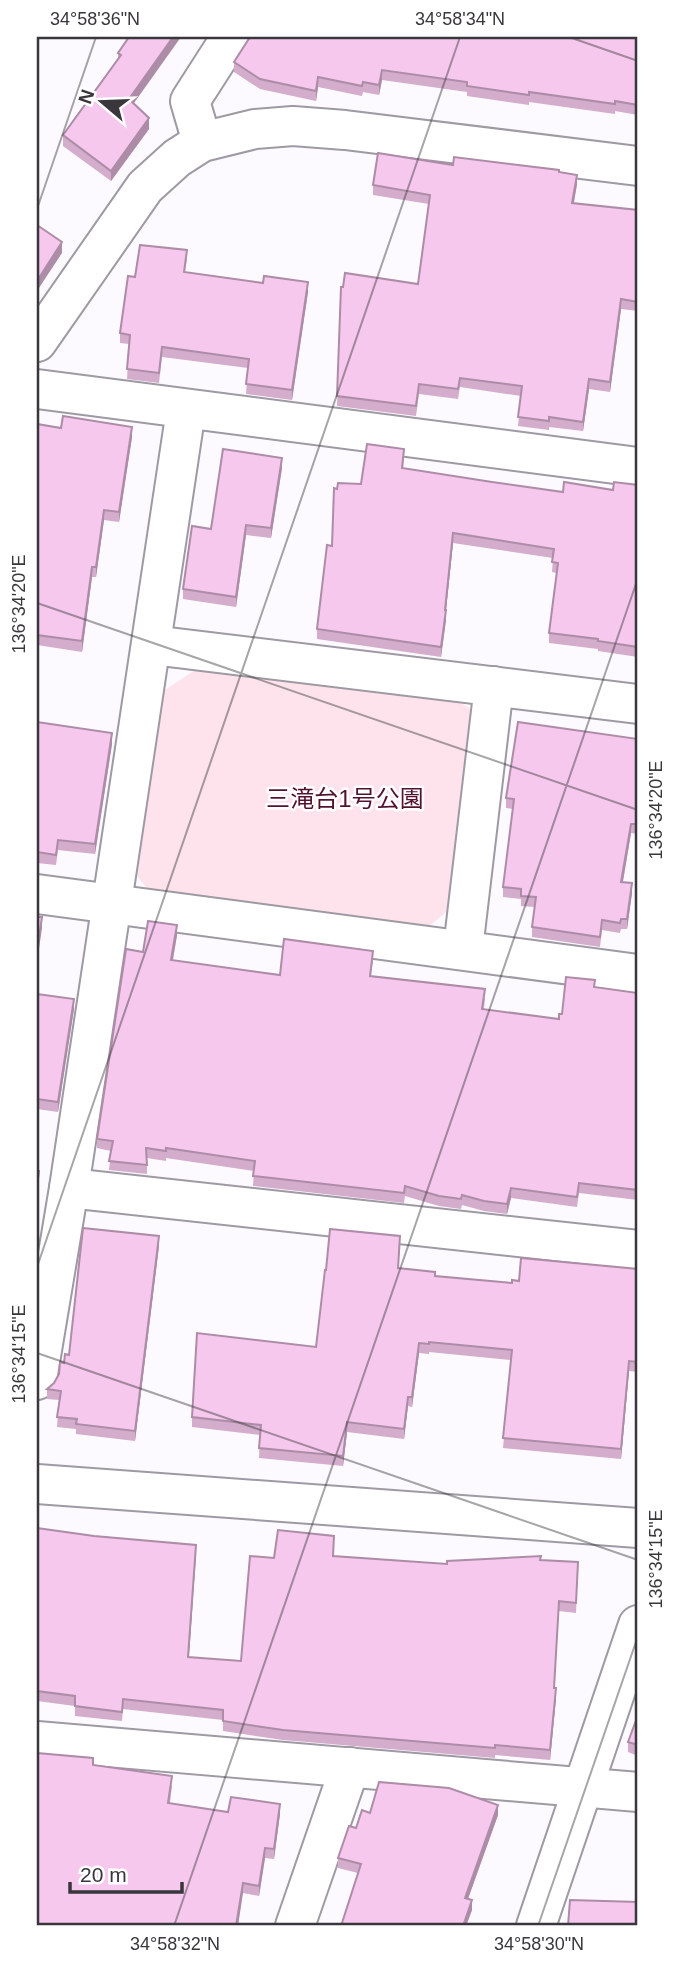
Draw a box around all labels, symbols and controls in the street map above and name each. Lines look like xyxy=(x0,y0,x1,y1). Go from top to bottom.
text: 34°58'36"N xyxy=(50,9,140,29)
text: 34°58'34"N xyxy=(415,9,505,29)
north arrow xyxy=(66,66,136,136)
text: N xyxy=(74,87,99,107)
text: 136°34'20"E xyxy=(9,554,29,654)
text: 136°34'20"E xyxy=(646,760,666,860)
park label: 三滝台1号公園 xyxy=(266,785,424,812)
text: 136°34'15"E xyxy=(9,1304,29,1404)
text: 136°34'15"E xyxy=(646,1509,666,1609)
scale bar xyxy=(70,1851,182,1895)
text: 20 m xyxy=(80,1863,127,1886)
text: 34°58'32"N xyxy=(130,1934,220,1954)
text: 34°58'30"N xyxy=(494,1934,584,1954)

